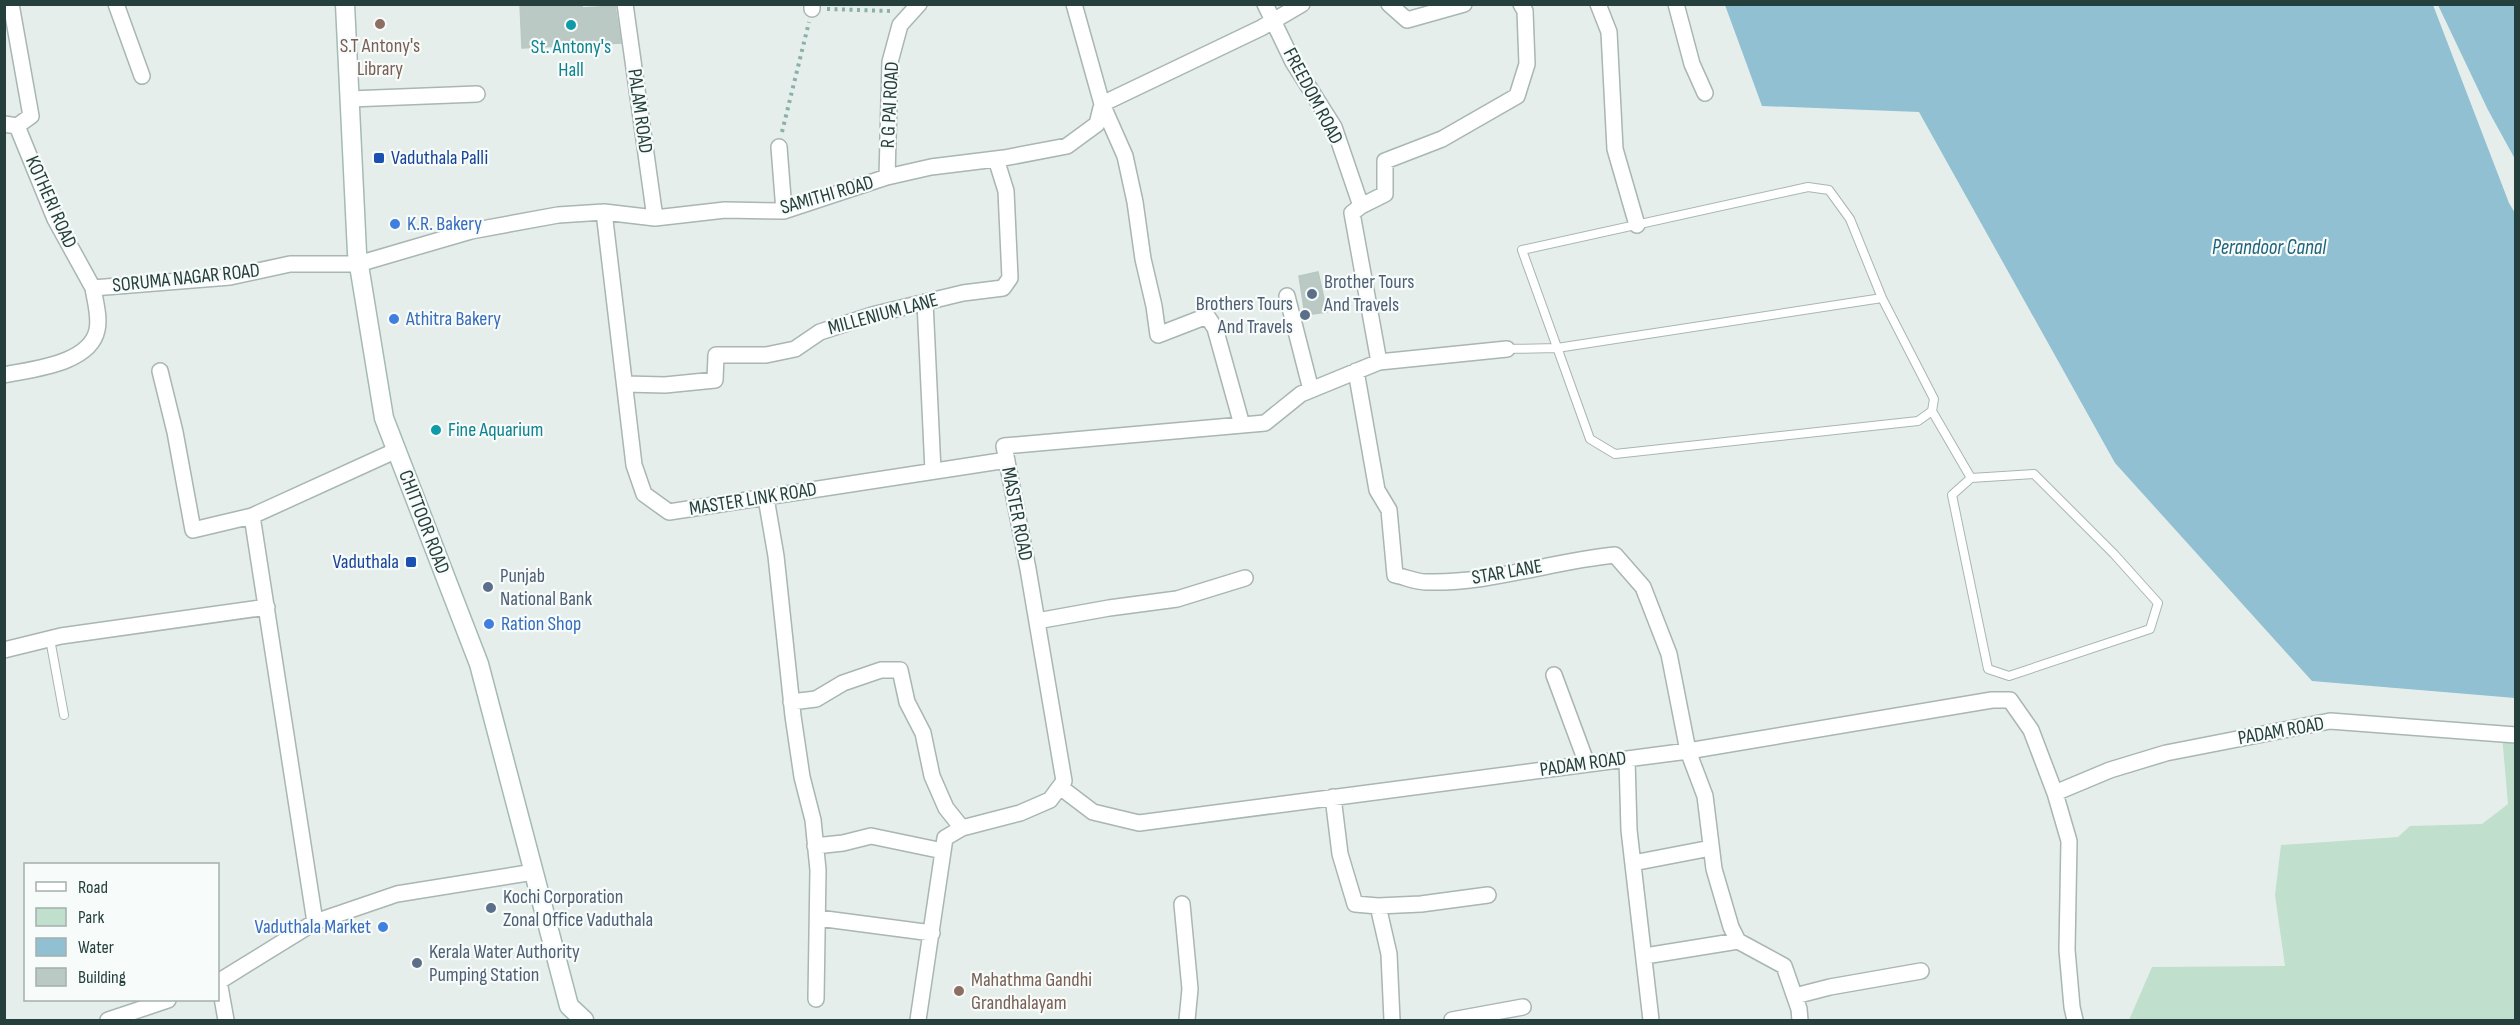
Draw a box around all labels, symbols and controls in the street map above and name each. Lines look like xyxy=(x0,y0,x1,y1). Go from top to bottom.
marker: S.T Antony's Library xyxy=(373,17,387,31)
marker: St. Antony's Hall xyxy=(564,18,578,32)
place label: S.T Antony's Library xyxy=(340,34,420,81)
place label: St. Antony's Hall xyxy=(531,35,611,82)
street label: FREEDOM ROAD xyxy=(1278,44,1348,148)
street label: R G PAI ROAD xyxy=(876,61,904,149)
street label: PALAM ROAD xyxy=(622,67,658,155)
place label: Vaduthala Palli xyxy=(391,146,488,170)
marker: Vaduthala Palli xyxy=(372,151,386,165)
street label: KOTHERI ROAD xyxy=(20,152,82,252)
street label: SAMITHI ROAD xyxy=(778,170,876,220)
place label: K.R. Bakery xyxy=(407,212,482,236)
marker: K.R. Bakery xyxy=(388,217,402,231)
water label: Perandoor Canal xyxy=(2212,235,2327,260)
street label: SORUMA NAGAR ROAD xyxy=(111,258,261,298)
place label: Brother Tours And Travels xyxy=(1323,270,1414,317)
marker: Brother Tours And Travels xyxy=(1305,287,1319,301)
street label: MILLENIUM LANE xyxy=(825,288,941,340)
place label: Brothers Tours And Travels xyxy=(1196,292,1293,339)
place label: Athitra Bakery xyxy=(405,307,501,331)
marker: Brothers Tours And Travels xyxy=(1298,308,1312,322)
marker: Athitra Bakery xyxy=(387,312,401,326)
place label: Fine Aquarium xyxy=(448,418,543,442)
marker: Fine Aquarium xyxy=(429,423,443,437)
street label: MASTER ROAD xyxy=(996,465,1038,563)
street label: CHITTOOR ROAD xyxy=(393,467,455,577)
street label: MASTER LINK ROAD xyxy=(688,477,818,521)
place label: Vaduthala xyxy=(332,550,399,574)
street label: STAR LANE xyxy=(1470,554,1544,590)
marker: Vaduthala xyxy=(404,555,418,569)
place label: Punjab National Bank xyxy=(500,564,592,611)
marker: Punjab National Bank xyxy=(481,580,495,594)
place label: Ration Shop xyxy=(501,612,581,636)
marker: Ration Shop xyxy=(482,617,496,631)
street label: PADAM ROAD xyxy=(2236,712,2326,750)
street label: PADAM ROAD xyxy=(1538,746,1628,782)
legend xyxy=(24,863,219,1001)
text: Road xyxy=(78,877,108,898)
place label: Kochi Corporation Zonal Office Vaduthala xyxy=(503,885,653,932)
marker: Kochi Corporation Zonal Office Vaduthala xyxy=(484,901,498,915)
text: Park xyxy=(78,907,104,928)
place label: Vaduthala Market xyxy=(255,915,371,939)
marker: Vaduthala Market xyxy=(376,920,390,934)
text: Water xyxy=(78,937,114,958)
place label: Kerala Water Authority Pumping Station xyxy=(429,940,580,987)
marker: Kerala Water Authority Pumping Station xyxy=(410,956,424,970)
text: Building xyxy=(78,967,126,988)
place label: Mahathma Gandhi Grandhalayam xyxy=(971,968,1092,1015)
marker: Mahathma Gandhi Grandhalayam xyxy=(952,984,966,998)

